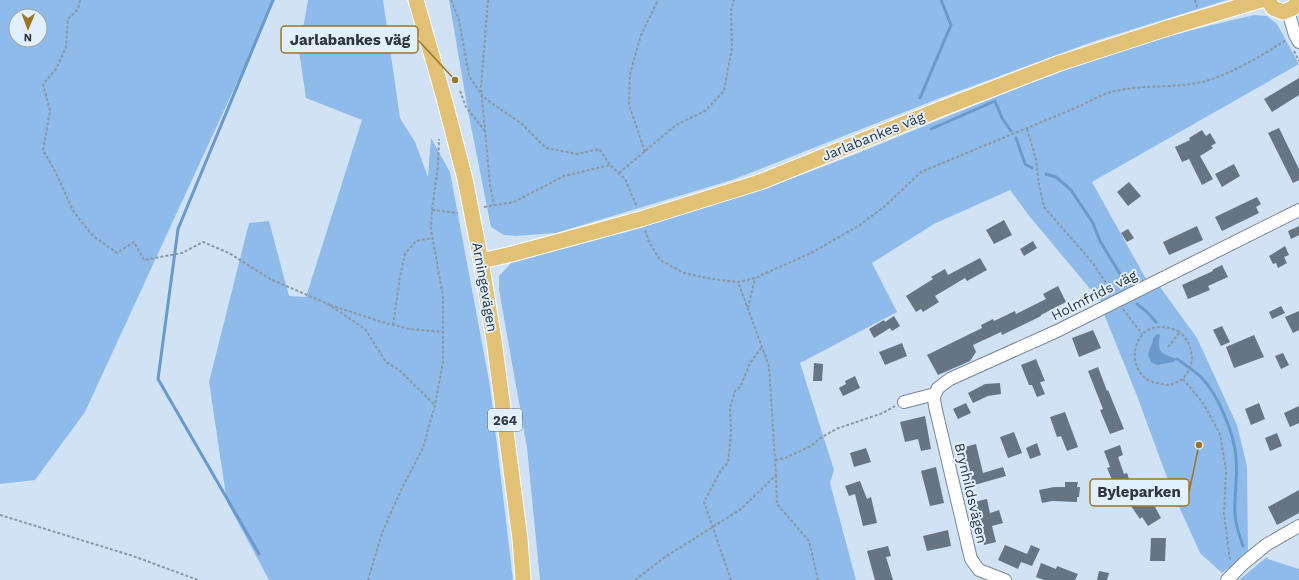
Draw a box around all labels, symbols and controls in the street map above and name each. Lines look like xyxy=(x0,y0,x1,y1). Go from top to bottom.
north arrow xyxy=(8,8,48,48)
callout: Jarlabankes väg xyxy=(281,26,418,53)
text: N xyxy=(24,31,32,44)
text: Jarlabankes väg xyxy=(290,31,411,49)
street label: Jarlabankes väg xyxy=(820,108,927,164)
street label: Arningevägen xyxy=(469,241,501,333)
street label: Holmfrids väg xyxy=(1048,266,1140,323)
road number: 264 xyxy=(488,409,522,431)
street label: Brynhildsvägen xyxy=(952,441,990,545)
callout: Byleparken xyxy=(1090,479,1189,506)
text: Byleparken xyxy=(1097,483,1181,501)

